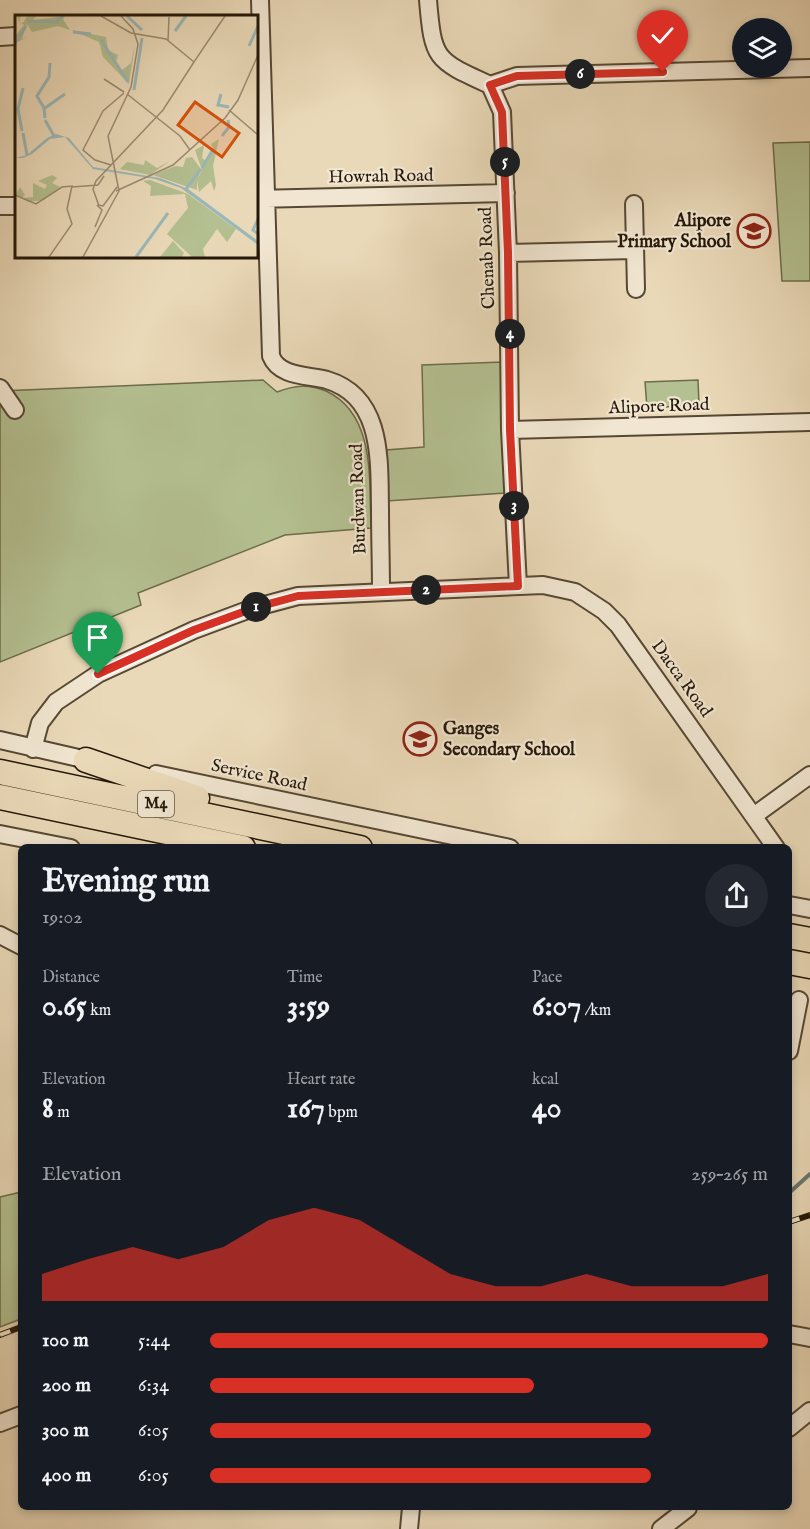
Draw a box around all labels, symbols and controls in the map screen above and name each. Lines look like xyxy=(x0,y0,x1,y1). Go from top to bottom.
pin xyxy=(637,10,688,72)
inset map xyxy=(15,15,258,258)
map controls xyxy=(732,18,792,78)
button: layers xyxy=(732,18,792,78)
icon: check xyxy=(646,19,679,52)
pin: 6 xyxy=(565,59,595,89)
text: 6 xyxy=(577,64,583,84)
pin: 5 xyxy=(490,147,520,177)
text: 5 xyxy=(502,152,508,172)
street label: Howrah Road xyxy=(328,165,434,189)
street label: Chenab Road xyxy=(475,206,501,310)
place label: Alipore Primary School xyxy=(617,210,732,254)
school or university icon: Alipore Primary School xyxy=(736,213,772,249)
pin: 4 xyxy=(495,319,525,349)
text: 4 xyxy=(506,324,514,344)
street label: Alipore Road xyxy=(607,394,710,420)
street label: Burdwan Road xyxy=(346,443,372,555)
pin: 3 xyxy=(499,491,529,521)
text: 3 xyxy=(511,496,517,516)
pin: 2 xyxy=(411,575,441,605)
text: 2 xyxy=(422,580,430,600)
pin: 1 xyxy=(241,592,271,622)
text: 1 xyxy=(253,597,259,617)
pin xyxy=(72,612,123,674)
icon: arrive xyxy=(81,621,114,654)
street label: Dacca Road xyxy=(645,636,717,723)
place label: Ganges Secondary School xyxy=(443,718,576,762)
school or university icon: Ganges Secondary School xyxy=(402,721,438,757)
street label: Service Road xyxy=(209,755,309,797)
road number: M4 xyxy=(138,791,174,817)
text: Evening run xyxy=(42,861,210,903)
button: share xyxy=(705,864,768,927)
text: 19:02 xyxy=(42,905,83,930)
text: Distance xyxy=(42,968,100,988)
text: Time xyxy=(287,968,323,988)
text: Pace xyxy=(532,968,562,988)
text: 0.65 xyxy=(42,988,87,1026)
text: 3:59 xyxy=(287,988,330,1026)
text: 6:07 xyxy=(532,988,581,1026)
text: km xyxy=(87,1001,111,1021)
text: /km xyxy=(581,1001,611,1021)
text: Elevation xyxy=(42,1070,105,1090)
text: Heart rate xyxy=(287,1070,355,1090)
text: kcal xyxy=(532,1070,559,1090)
text: 8 xyxy=(42,1090,54,1128)
text: 167 xyxy=(287,1090,325,1128)
text: 40 xyxy=(532,1090,561,1128)
text: m xyxy=(54,1103,70,1123)
text: bpm xyxy=(325,1103,358,1123)
text: Elevation xyxy=(42,1162,121,1187)
text: 259–265 m xyxy=(691,1162,768,1187)
text: 100 m xyxy=(42,1328,89,1353)
text: 5:44 xyxy=(138,1328,170,1353)
text: 200 m xyxy=(42,1373,91,1398)
text: 6:34 xyxy=(138,1373,169,1398)
text: 300 m xyxy=(42,1418,89,1443)
text: 6:05 xyxy=(138,1418,169,1443)
text: 400 m xyxy=(42,1463,91,1488)
text: 6:05 xyxy=(138,1463,169,1488)

